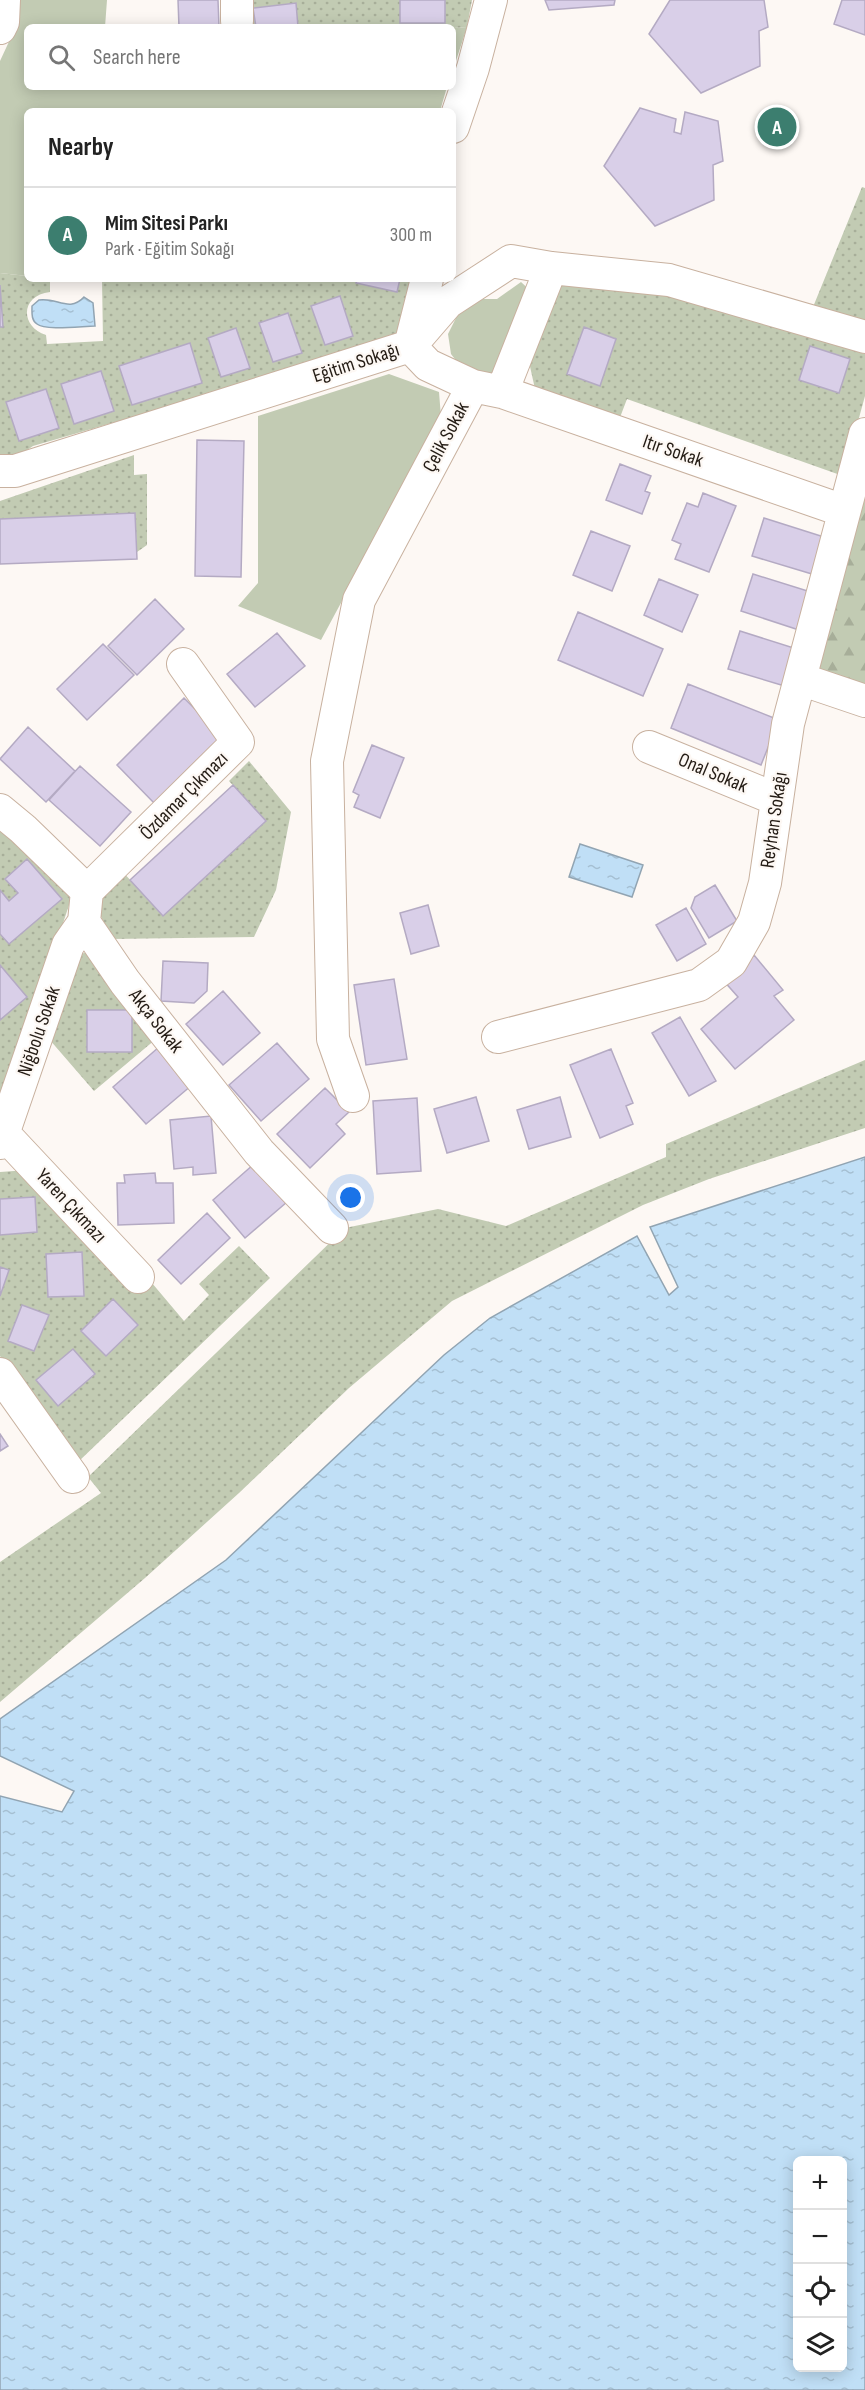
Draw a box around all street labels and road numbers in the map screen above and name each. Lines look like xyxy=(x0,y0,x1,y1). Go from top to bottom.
street label: Eğitim Sokağı xyxy=(310,338,402,388)
street label: Çelik Sokak xyxy=(418,397,475,476)
street label: Itır Sokak xyxy=(639,429,707,473)
street label: Özdamar Çıkmazı xyxy=(135,747,233,845)
street label: Onal Sokak xyxy=(675,748,752,798)
street label: Reyhan Sokağı xyxy=(755,771,793,869)
street label: Niğbolu Sokak xyxy=(12,983,66,1079)
street label: Akça Sokak xyxy=(123,983,189,1058)
street label: Yaren Çıkmazı xyxy=(31,1164,111,1248)

